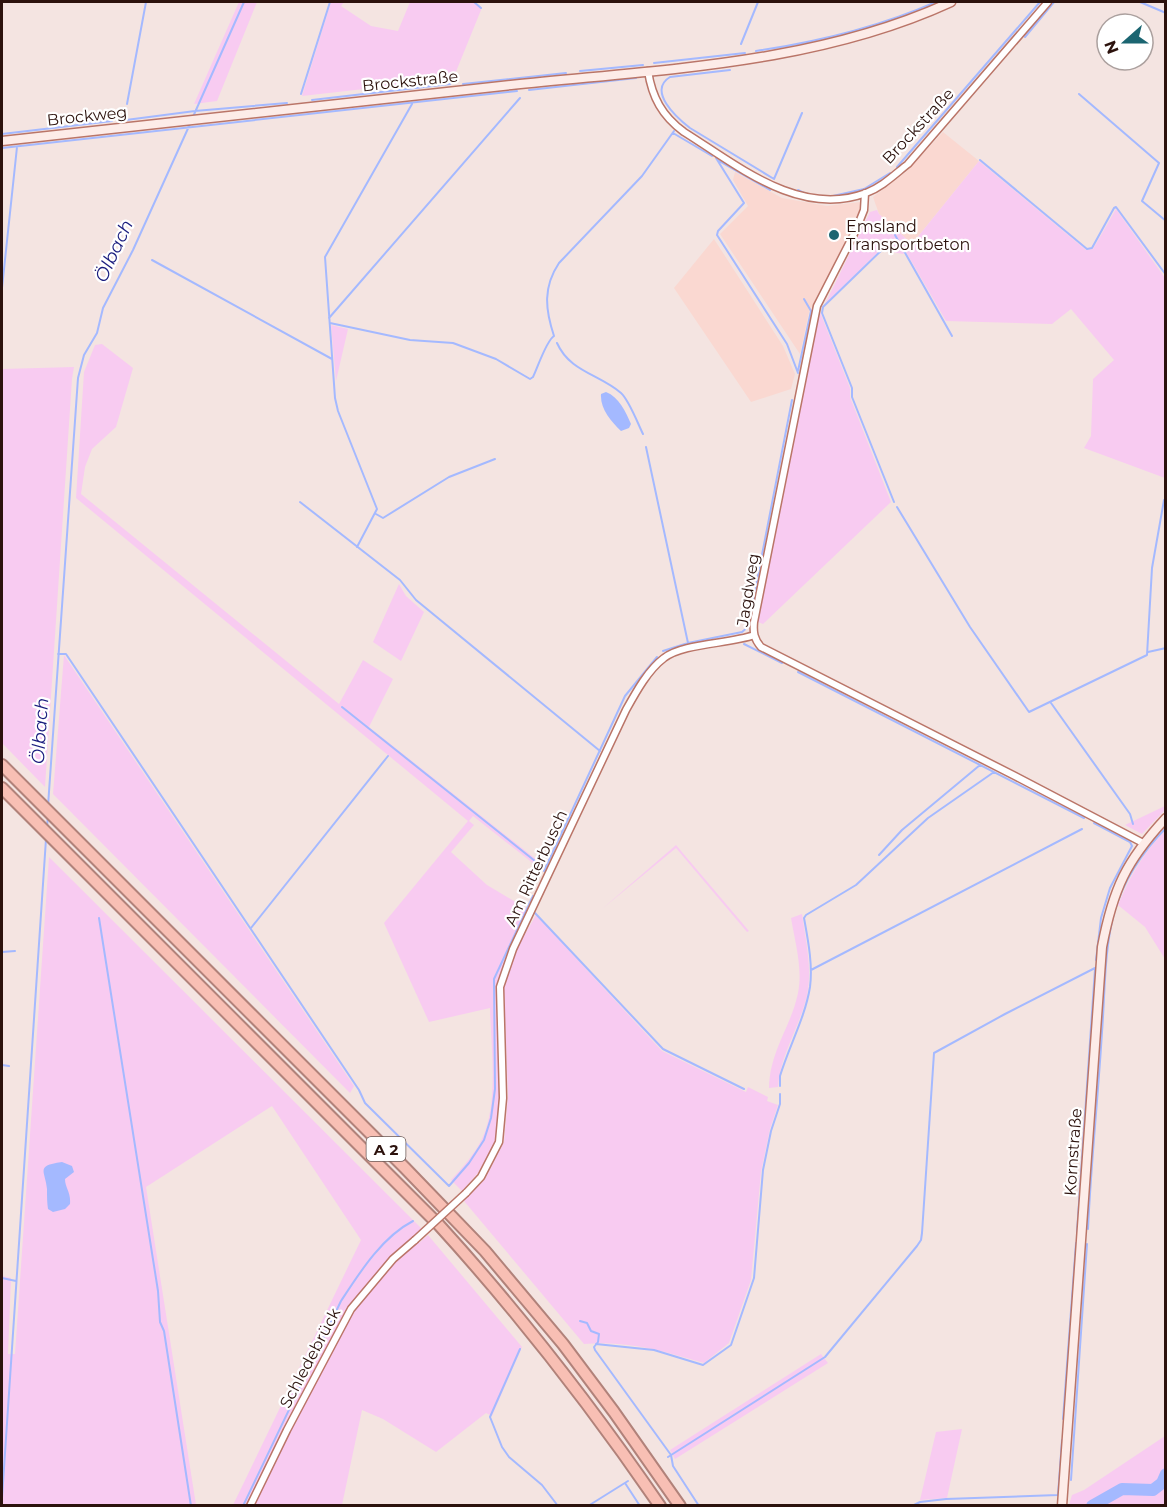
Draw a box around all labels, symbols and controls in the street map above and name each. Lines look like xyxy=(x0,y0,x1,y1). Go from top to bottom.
north arrow xyxy=(1095,12,1155,72)
text: N xyxy=(1100,38,1123,57)
street label: Brockstraße xyxy=(361,67,459,95)
street label: Brockstraße xyxy=(878,84,958,168)
street label: Brockweg xyxy=(46,102,128,130)
water label: Ölbach xyxy=(90,216,138,286)
place label: Emsland Transportbeton xyxy=(846,217,970,254)
marker: Emsland Transportbeton xyxy=(827,228,841,242)
street label: Jagdweg xyxy=(733,552,763,629)
water label: Ölbach xyxy=(27,697,53,765)
street label: Am Ritterbusch xyxy=(501,807,571,929)
street label: Kornstraße xyxy=(1060,1107,1086,1197)
road number: A 2 xyxy=(366,1137,406,1161)
street label: Schledebrück xyxy=(276,1304,345,1411)

